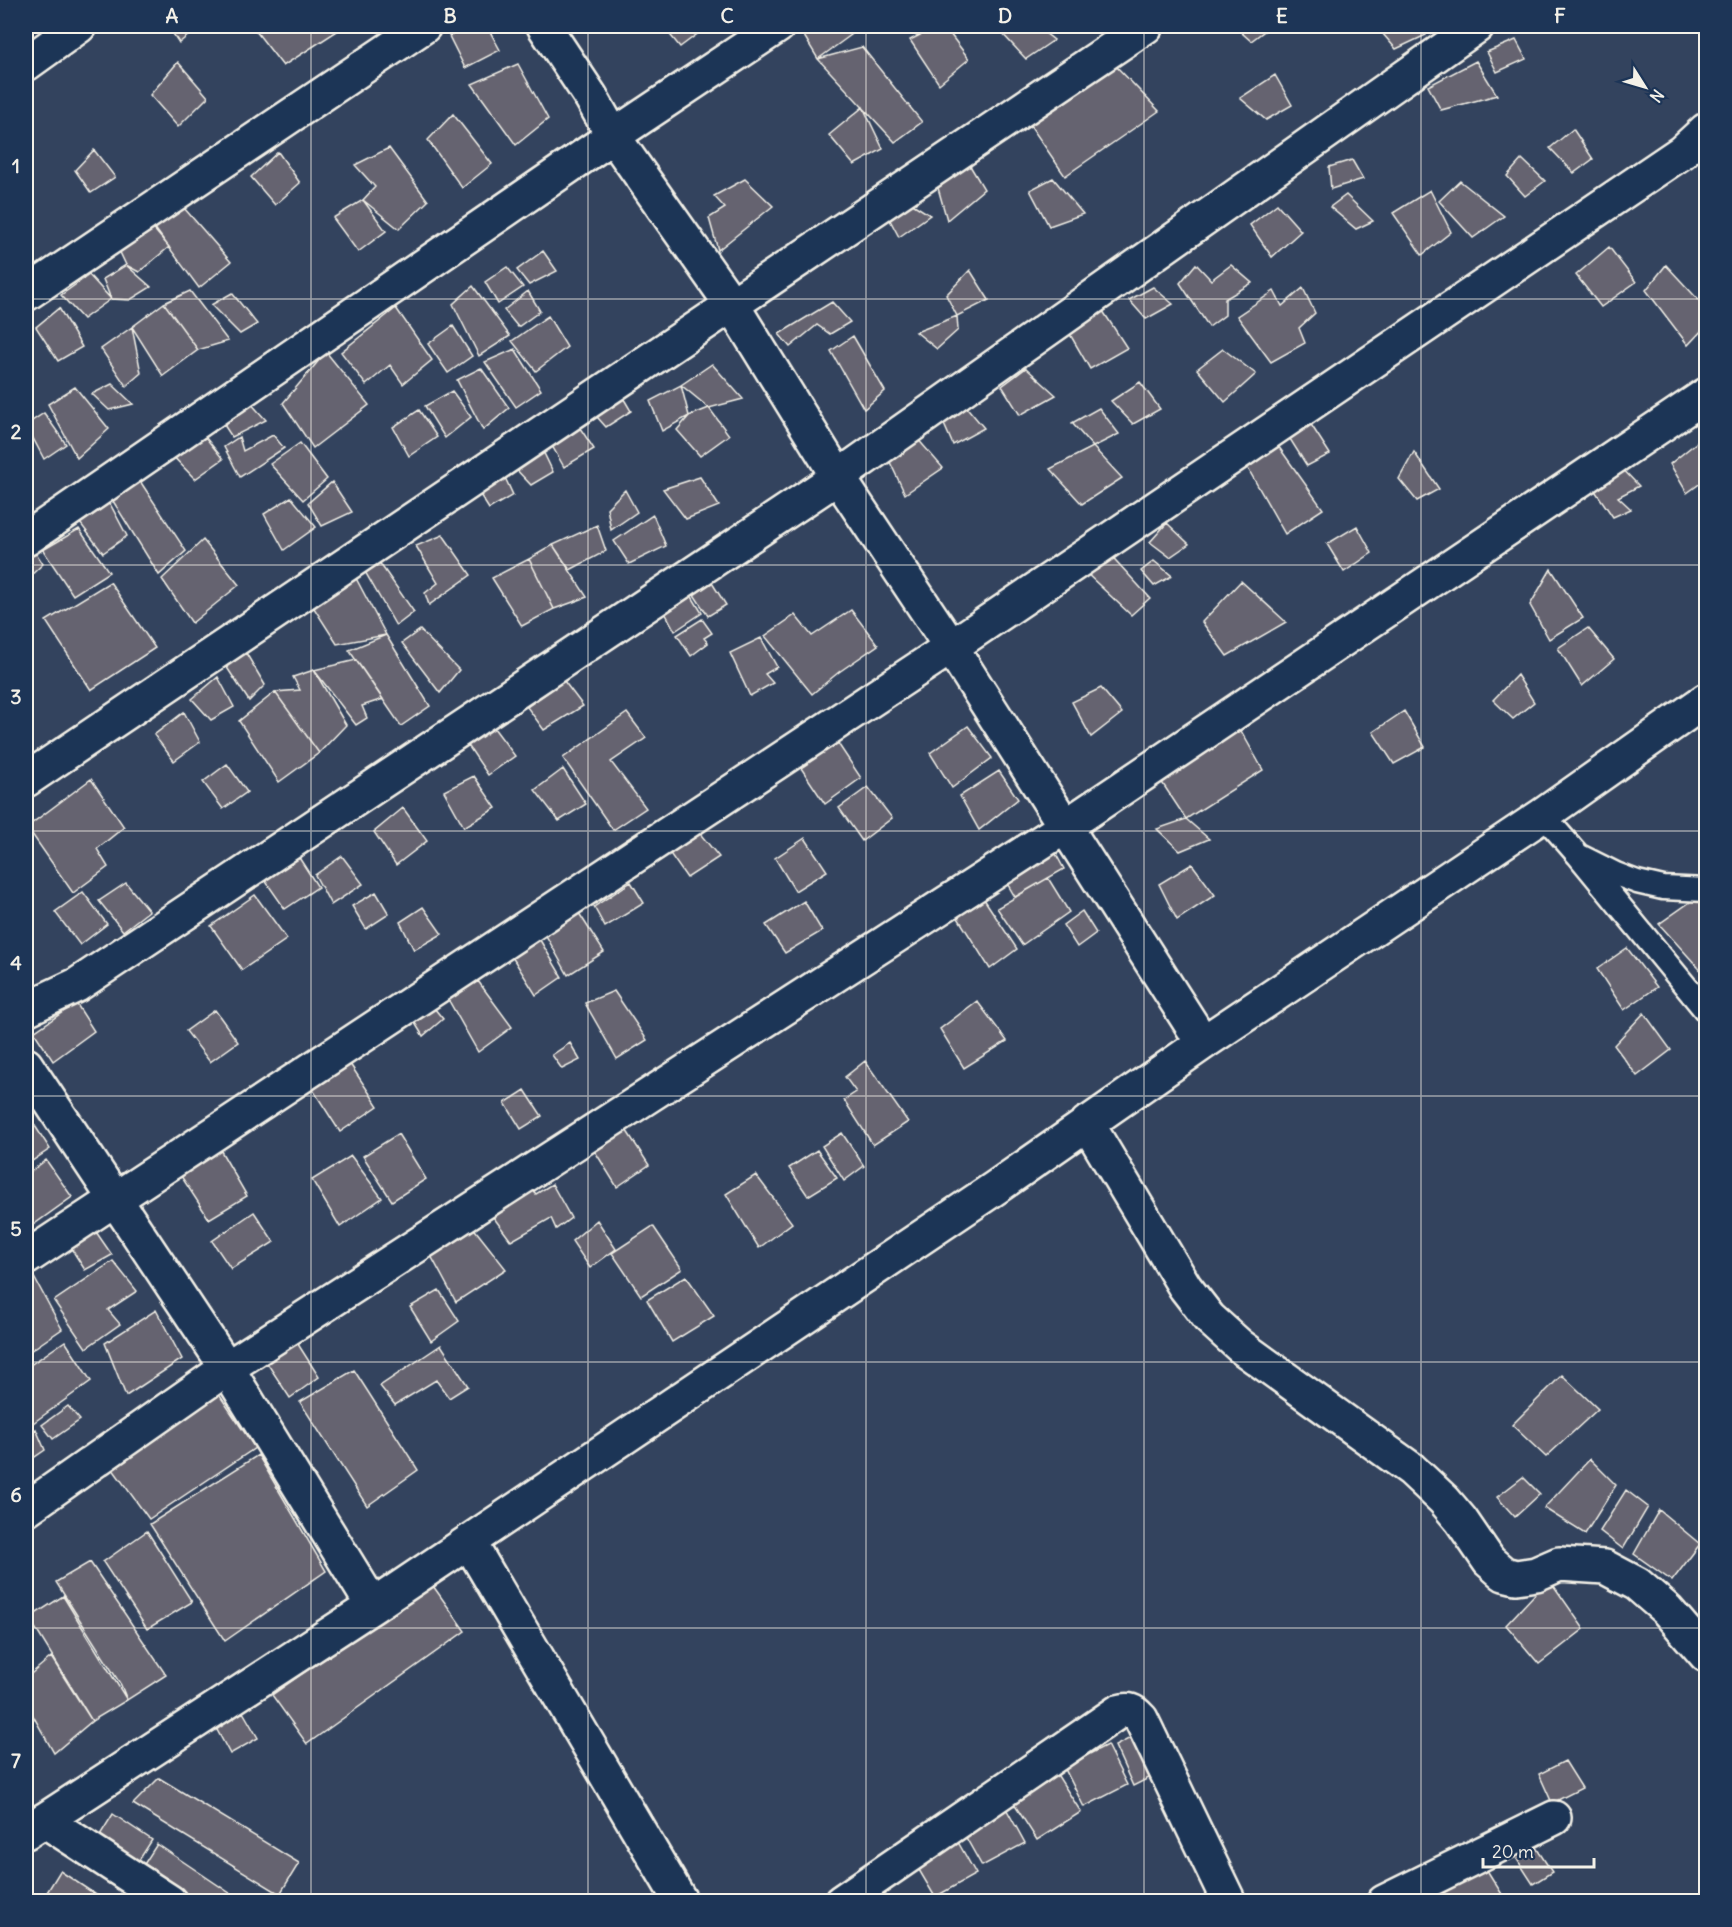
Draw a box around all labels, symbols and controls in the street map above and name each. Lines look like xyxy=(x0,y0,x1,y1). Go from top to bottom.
text: A xyxy=(166,3,179,28)
text: B xyxy=(443,3,457,28)
text: C xyxy=(720,3,734,28)
text: D xyxy=(998,3,1012,28)
text: E xyxy=(1276,3,1288,28)
text: F xyxy=(1554,3,1566,28)
north arrow xyxy=(1615,57,1675,117)
text: N xyxy=(1646,86,1668,106)
text: 1 xyxy=(12,153,20,178)
text: 2 xyxy=(11,419,22,444)
text: 3 xyxy=(10,684,22,709)
text: 4 xyxy=(10,950,22,975)
text: 5 xyxy=(10,1216,22,1241)
text: 6 xyxy=(10,1482,22,1507)
text: 7 xyxy=(11,1748,21,1773)
scale bar xyxy=(1483,1831,1594,1869)
text: 20 m xyxy=(1492,1840,1534,1863)

